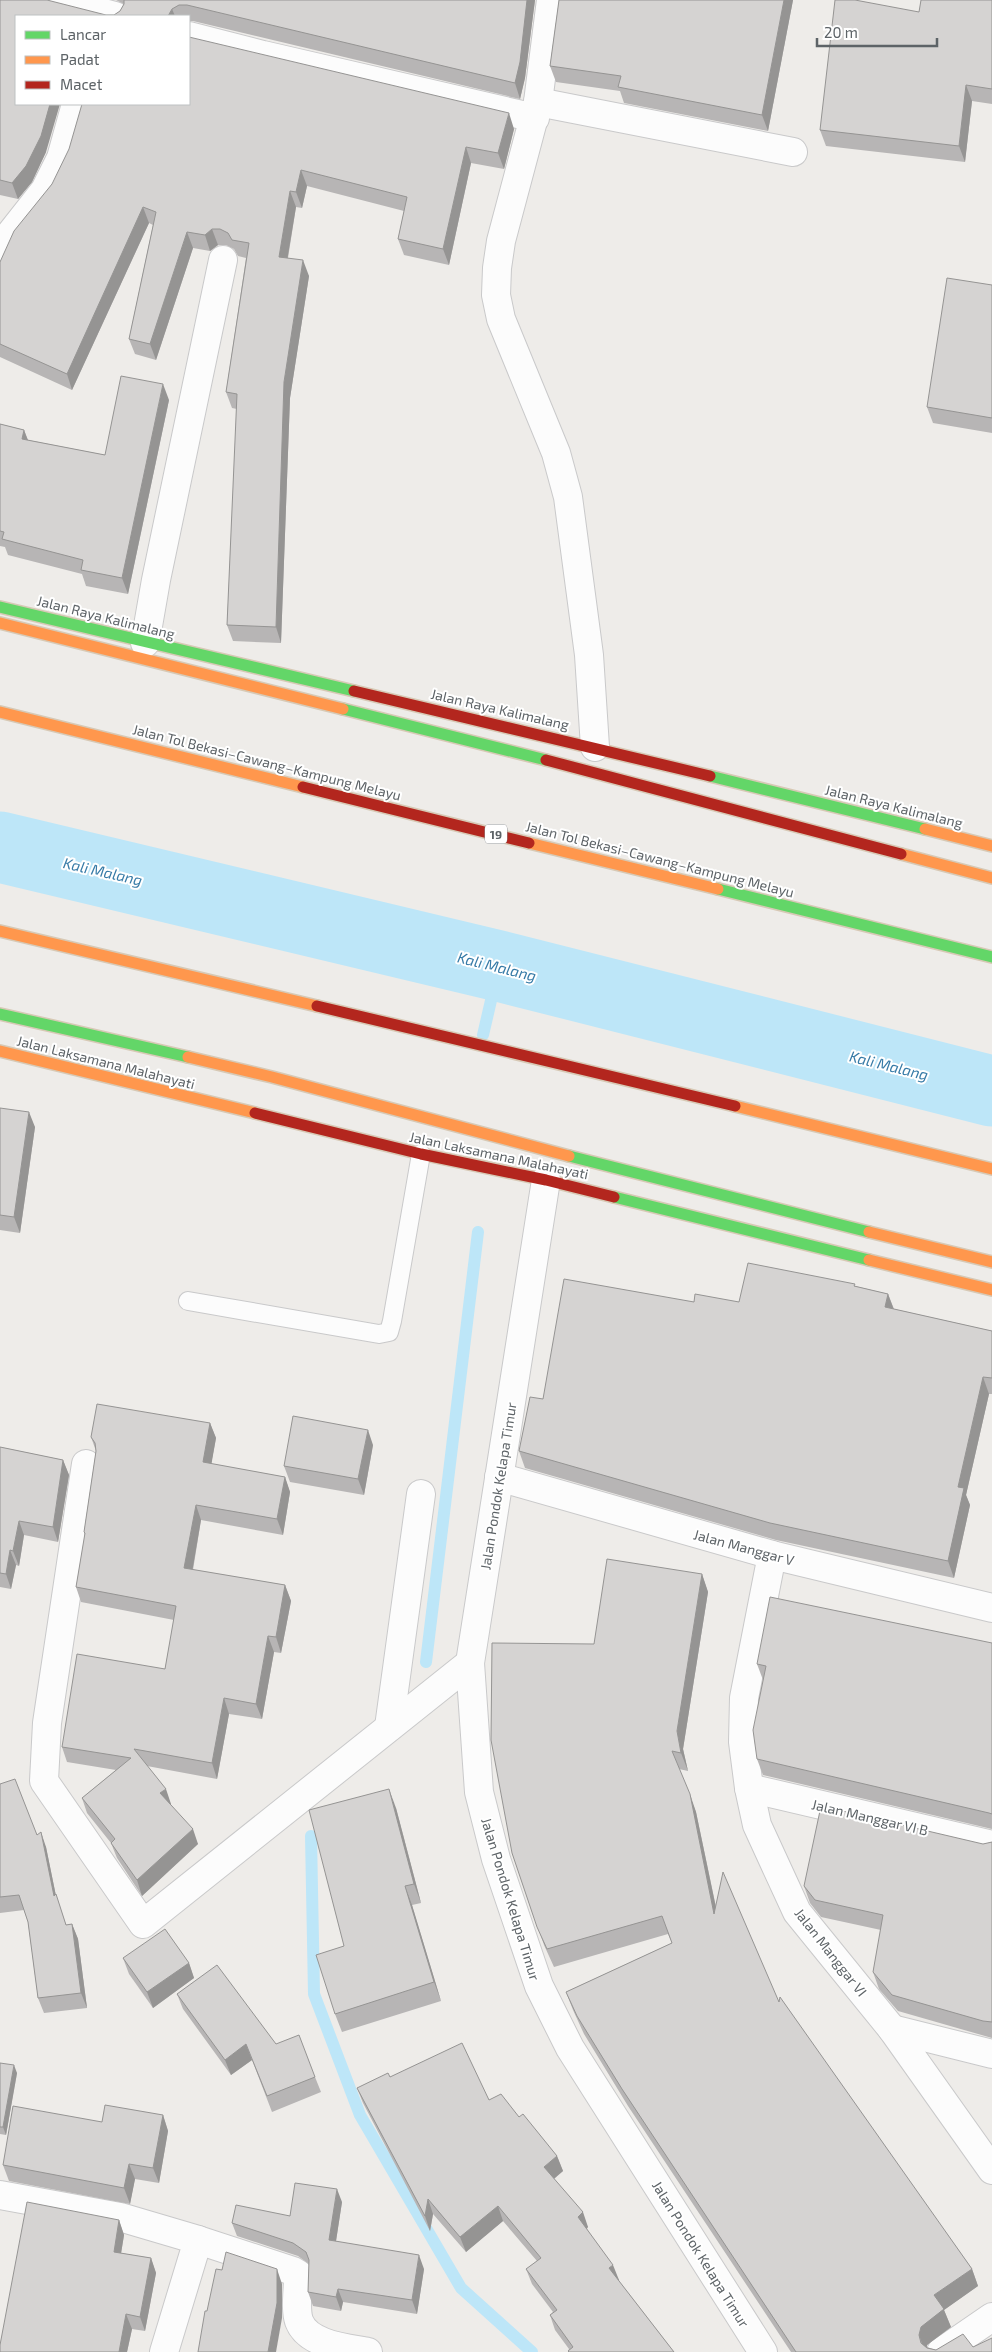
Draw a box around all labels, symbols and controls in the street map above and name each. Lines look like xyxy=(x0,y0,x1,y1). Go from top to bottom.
legend xyxy=(15,15,190,105)
scale bar xyxy=(817,15,937,47)
text: 20 m xyxy=(824,23,858,41)
text: Lancar xyxy=(60,25,106,43)
text: Padat xyxy=(60,50,100,68)
text: Macet xyxy=(60,75,103,93)
street label: Jalan Raya Kalimalang xyxy=(35,592,177,642)
street label: Jalan Raya Kalimalang xyxy=(429,685,571,733)
street label: Jalan Tol Bekasi–Cawang–Kampung Melayu xyxy=(131,720,403,804)
street label: Jalan Raya Kalimalang xyxy=(823,781,965,831)
street label: Jalan Tol Bekasi–Cawang–Kampung Melayu xyxy=(524,817,796,901)
road number: 19 xyxy=(485,824,507,844)
water label: Kali Malang xyxy=(62,853,144,889)
water label: Kali Malang xyxy=(456,948,538,984)
street label: Jalan Laksamana Malahayati xyxy=(15,1032,197,1092)
water label: Kali Malang xyxy=(848,1047,930,1083)
street label: Jalan Laksamana Malahayati xyxy=(408,1128,590,1182)
street label: Jalan Pondok Kelapa Timur xyxy=(476,1401,520,1571)
street label: Jalan Manggar V xyxy=(692,1525,797,1569)
street label: Jalan Manggar VI B xyxy=(810,1795,930,1839)
street label: Jalan Pondok Kelapa Timur xyxy=(478,1816,544,1983)
street label: Jalan Manggar VI xyxy=(791,1905,871,1999)
street label: Jalan Pondok Kelapa Timur xyxy=(649,2178,753,2331)

